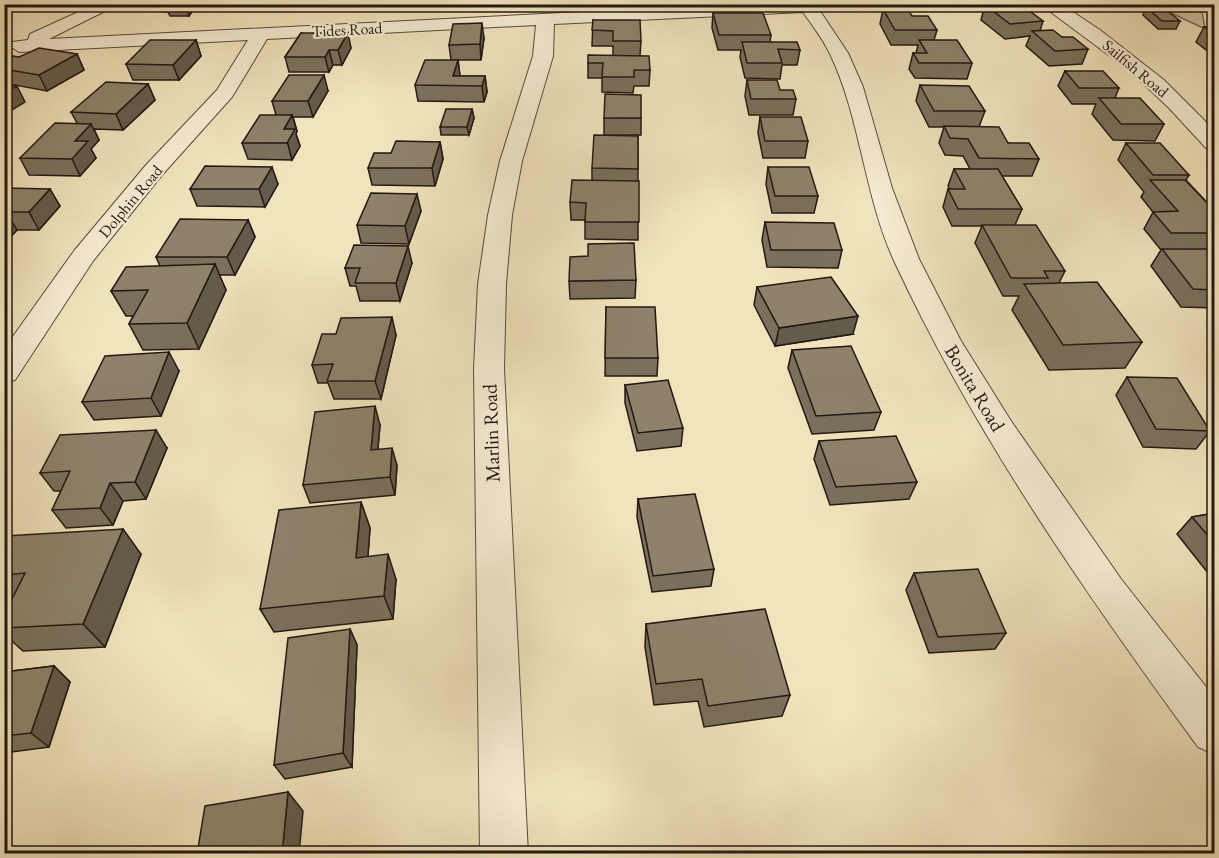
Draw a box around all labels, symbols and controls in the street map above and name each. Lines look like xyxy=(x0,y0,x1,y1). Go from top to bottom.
street label: Tides Road xyxy=(311,17,384,42)
street label: Sailfish Road xyxy=(1098,35,1174,103)
street label: Dolphin Road xyxy=(94,160,168,242)
street label: Bonita Road xyxy=(939,340,1012,437)
street label: Marlin Road xyxy=(476,382,506,483)

